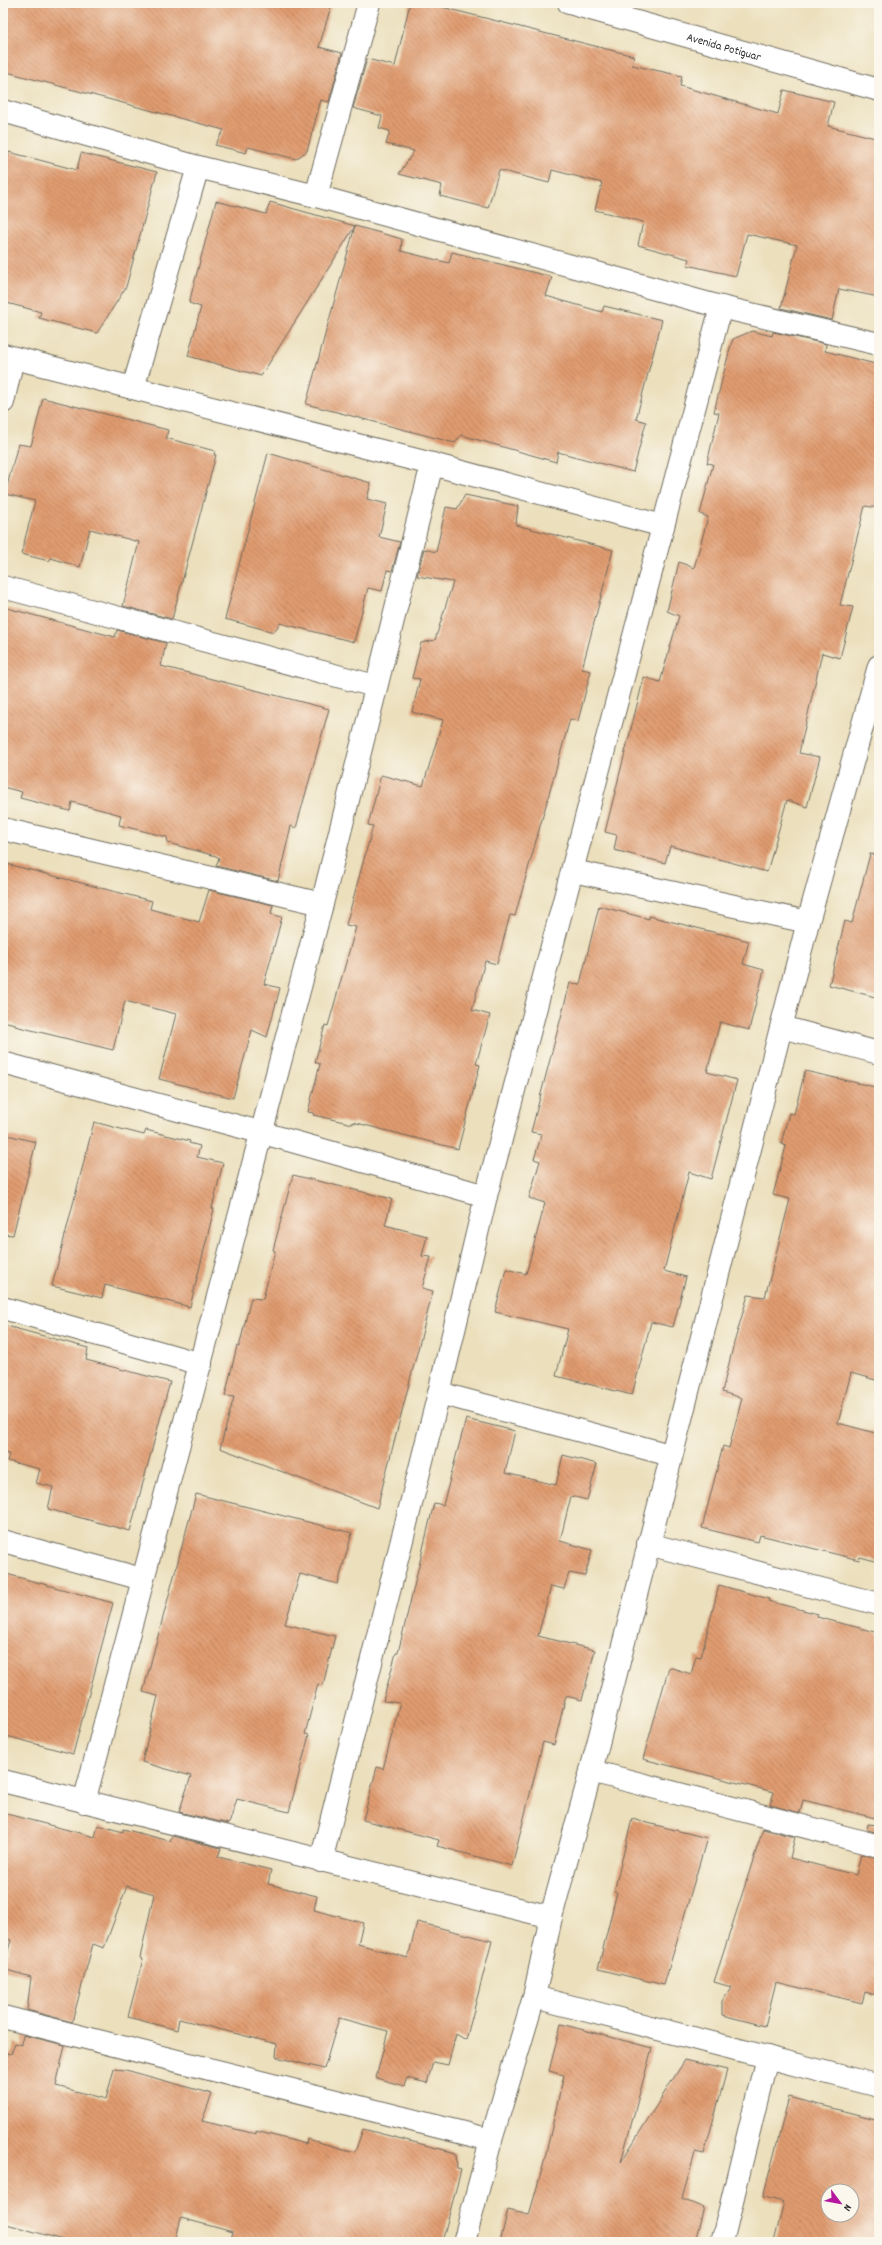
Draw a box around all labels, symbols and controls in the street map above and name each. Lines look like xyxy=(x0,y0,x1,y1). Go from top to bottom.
street label: Avenida Potiguar xyxy=(684,29,763,67)
north arrow xyxy=(820,2183,860,2223)
text: N xyxy=(838,2201,855,2214)

